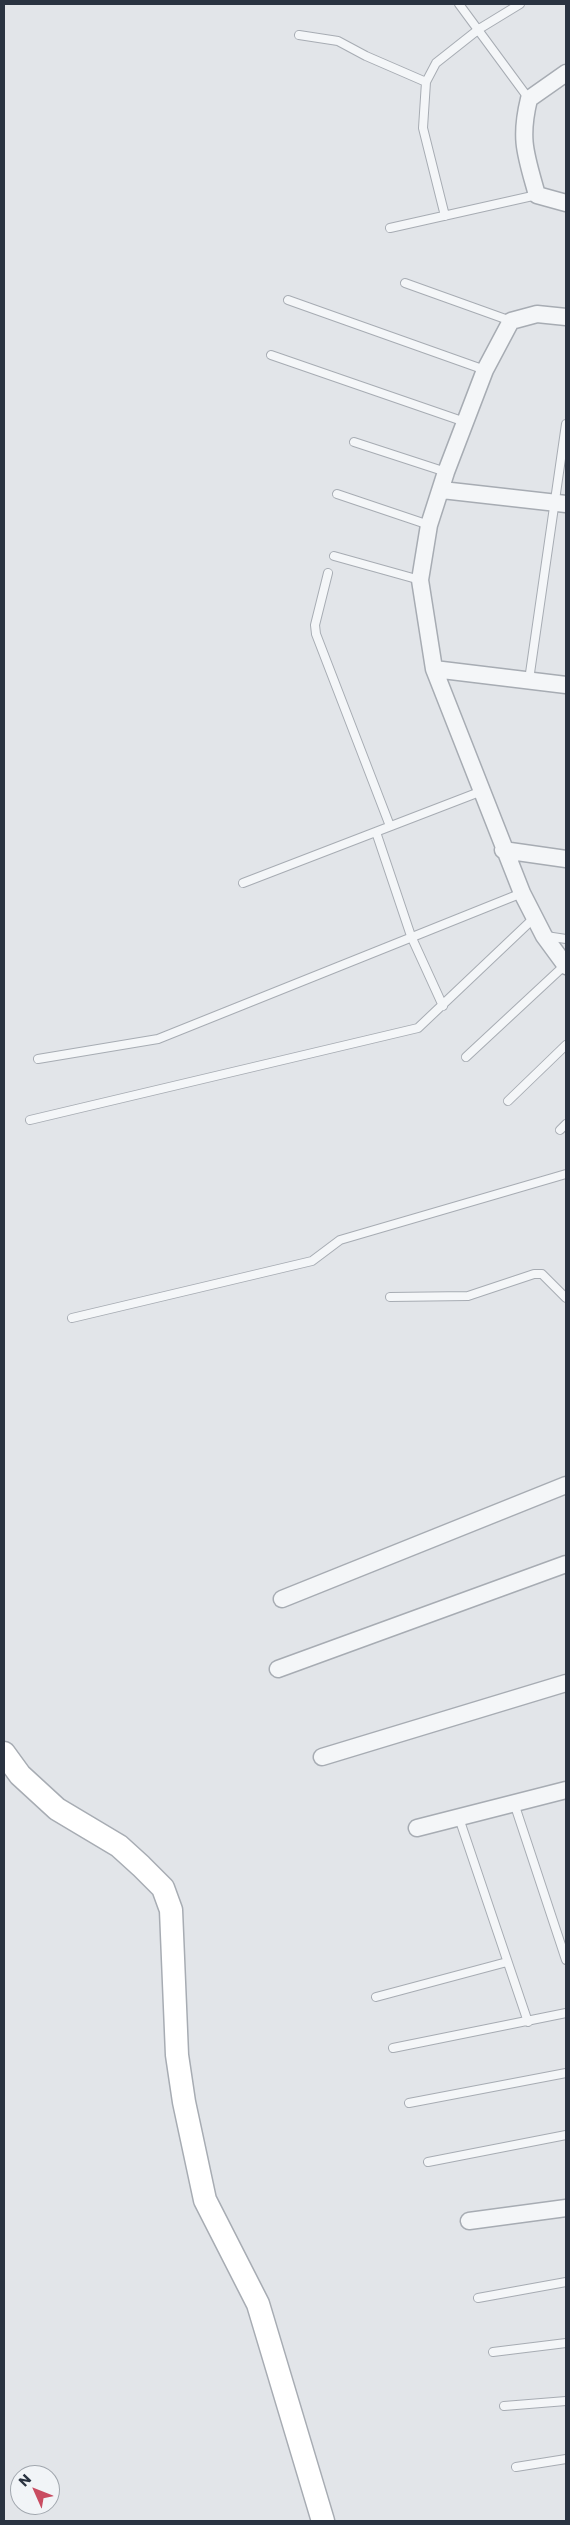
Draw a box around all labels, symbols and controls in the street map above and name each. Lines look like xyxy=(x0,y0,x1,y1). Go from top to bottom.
north arrow xyxy=(10,2465,60,2515)
text: N xyxy=(14,2470,36,2491)

